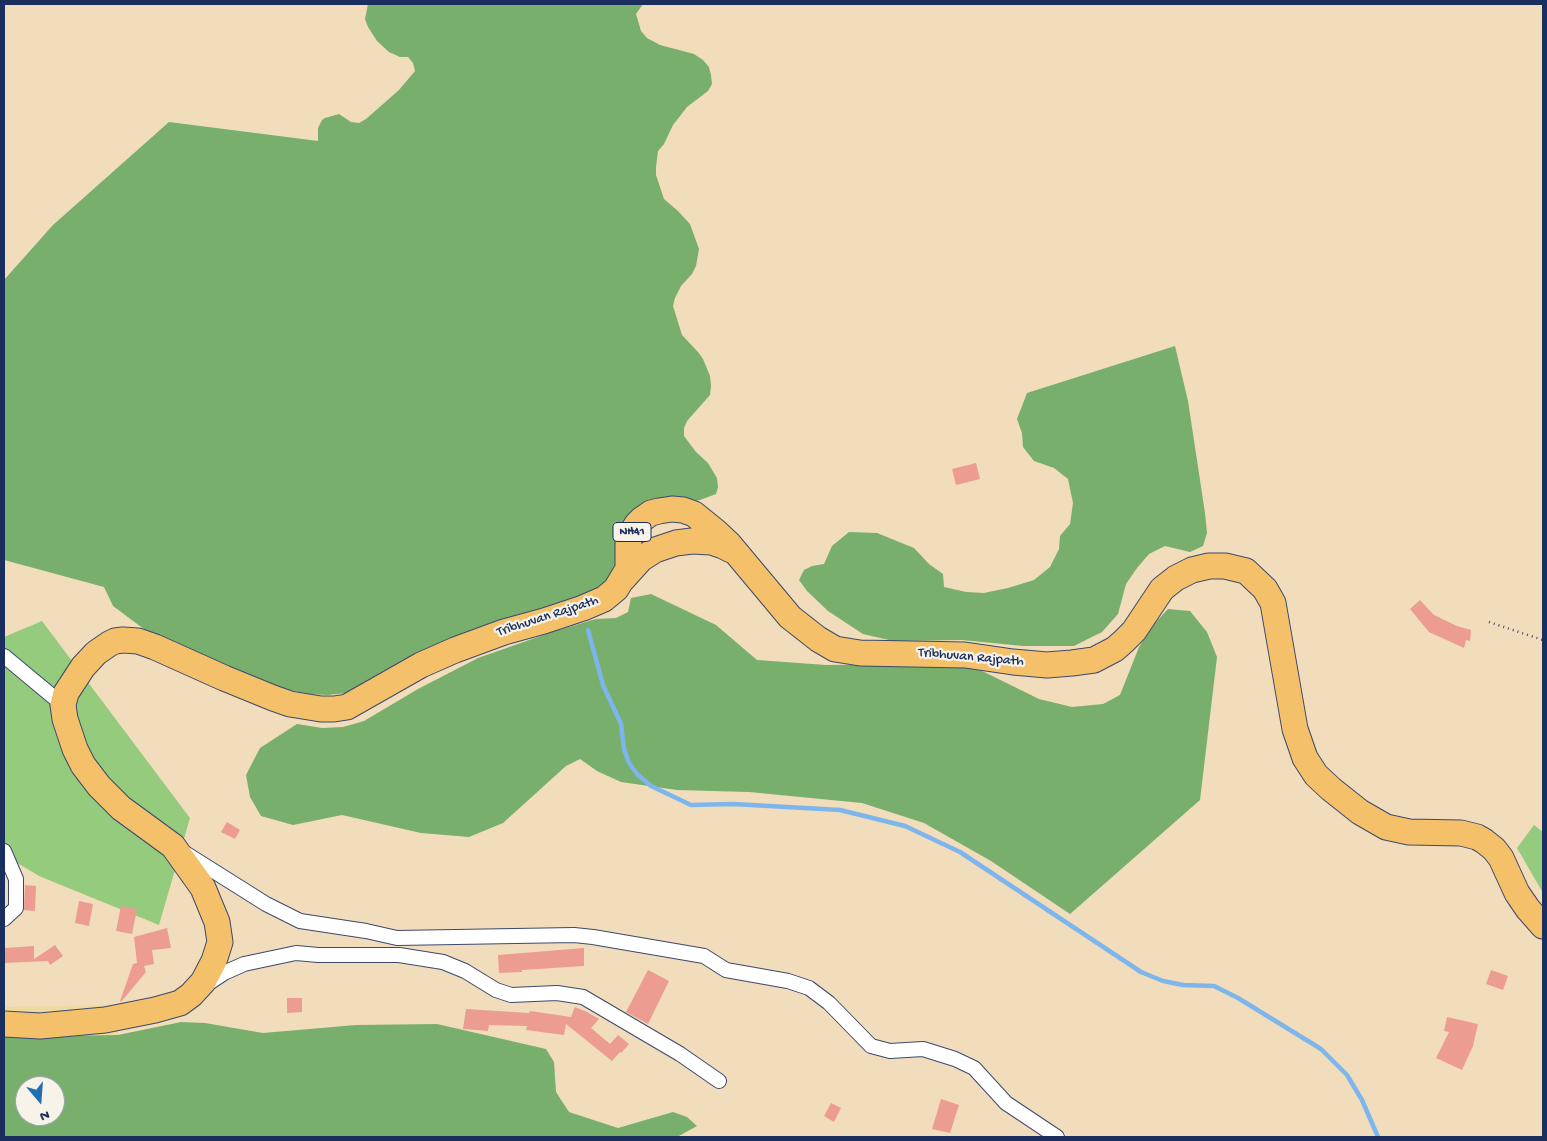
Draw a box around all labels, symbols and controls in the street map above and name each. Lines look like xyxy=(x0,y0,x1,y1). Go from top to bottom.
road number: NH41 xyxy=(613,522,651,542)
street label: Tribhuvan Rajpath xyxy=(495,593,601,641)
street label: Tribhuvan Rajpath xyxy=(918,645,1024,671)
north arrow xyxy=(15,1076,65,1126)
text: N xyxy=(38,1105,51,1124)

